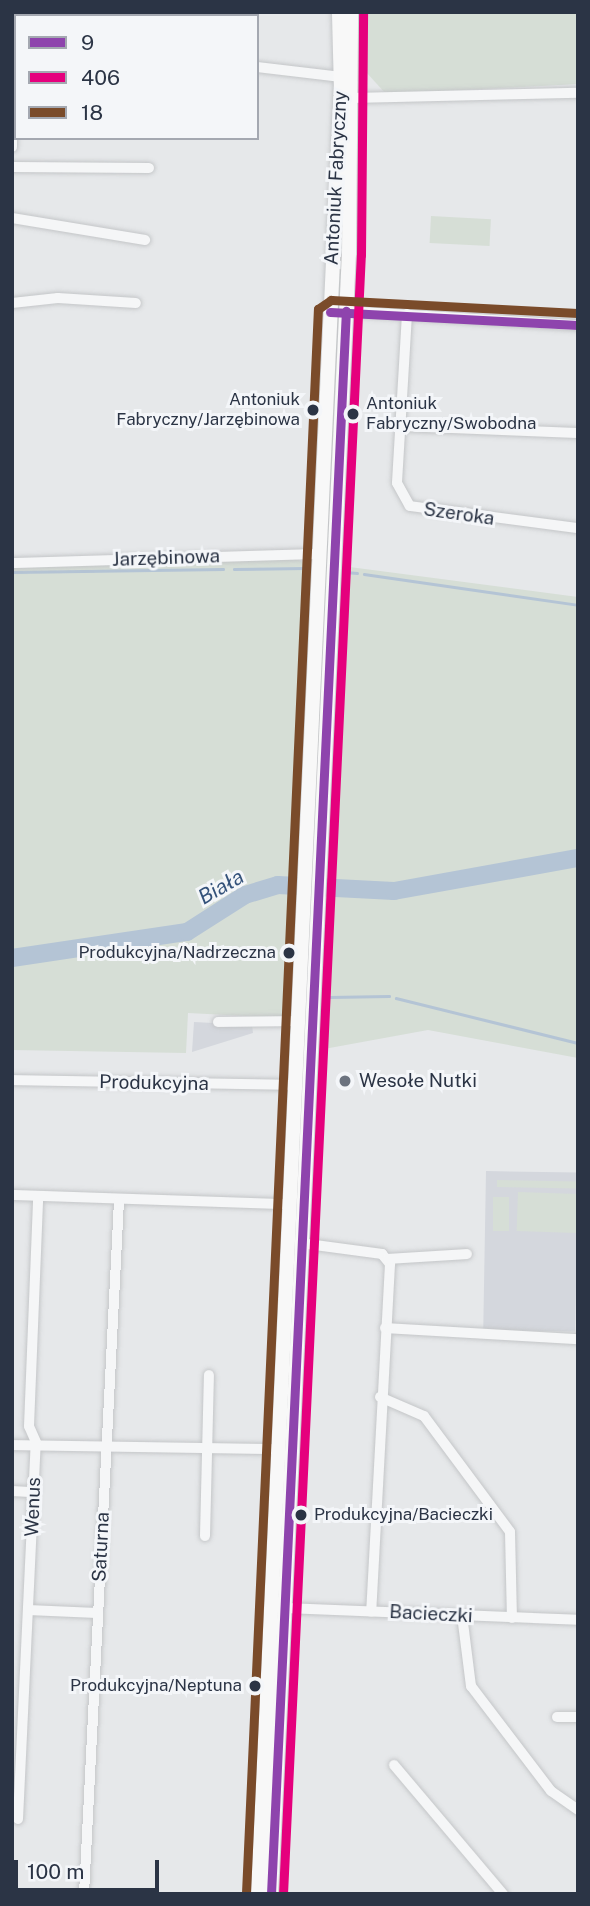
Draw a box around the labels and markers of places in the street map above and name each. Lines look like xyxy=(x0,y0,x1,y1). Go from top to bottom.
place label: Antoniuk Fabryczny/Jarzębinowa xyxy=(116,390,300,430)
place label: Antoniuk Fabryczny/Swobodna xyxy=(366,394,536,434)
marker: Antoniuk Fabryczny/Jarzębinowa xyxy=(306,403,320,417)
marker: Antoniuk Fabryczny/Swobodna xyxy=(346,407,360,421)
place label: Produkcyjna/Nadrzeczna xyxy=(79,943,276,963)
marker: Produkcyjna/Nadrzeczna xyxy=(282,946,296,960)
place label: Wesołe Nutki xyxy=(359,1070,477,1092)
marker: Wesołe Nutki xyxy=(337,1073,353,1089)
place label: Produkcyjna/Bacieczki xyxy=(314,1505,493,1525)
marker: Produkcyjna/Bacieczki xyxy=(294,1508,308,1522)
place label: Produkcyjna/Neptuna xyxy=(70,1676,242,1696)
marker: Produkcyjna/Neptuna xyxy=(248,1679,262,1693)

